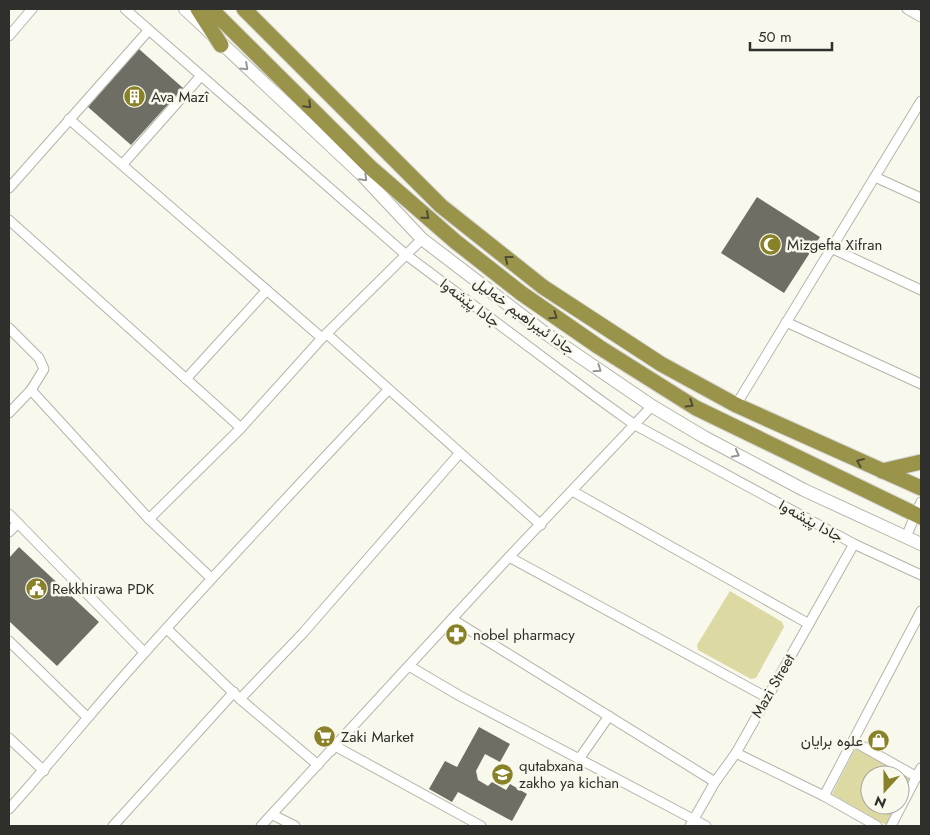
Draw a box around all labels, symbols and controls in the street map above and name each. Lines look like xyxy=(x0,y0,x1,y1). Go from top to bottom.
scale bar xyxy=(750,20,832,52)
text: 50 m xyxy=(758,26,792,48)
one-way arrow xyxy=(240,61,249,70)
building icon: Ava Mazî xyxy=(123,85,147,109)
place label: Ava Mazî xyxy=(151,86,210,108)
one-way arrow xyxy=(302,99,311,108)
one-way arrow xyxy=(358,172,367,181)
one-way arrow xyxy=(420,210,429,218)
mosque icon: Mizgefta Xifran xyxy=(759,233,783,257)
place label: Mizgefta Xifran xyxy=(787,234,882,256)
one-way arrow xyxy=(505,256,514,265)
street label: جادا ئیبراهیم خەلیل xyxy=(469,272,579,360)
street label: جادا پێشەوا xyxy=(435,273,505,333)
one-way arrow xyxy=(548,310,558,319)
one-way arrow xyxy=(592,363,602,372)
one-way arrow xyxy=(685,398,694,408)
one-way arrow xyxy=(731,448,740,458)
one-way arrow xyxy=(856,457,865,468)
street label: جادا پێشەوا xyxy=(775,494,847,548)
public building icon: Rekkhirawa PDK xyxy=(24,577,48,601)
place label: Rekkhirawa PDK xyxy=(52,578,155,600)
pharmacy icon: nobel pharmacy xyxy=(445,623,469,647)
place label: nobel pharmacy xyxy=(473,624,575,646)
street label: Mazi Street xyxy=(746,650,800,722)
supermarket icon: Zaki Market xyxy=(313,725,337,749)
place label: Zaki Market xyxy=(341,726,414,748)
shop icon: علوه برايان xyxy=(867,729,891,753)
place label: علوه برايان xyxy=(801,730,863,752)
place label: qutabxana zakho ya kichan xyxy=(519,755,619,794)
school or university icon: qutabxana zakho ya kichan xyxy=(491,763,515,787)
north arrow xyxy=(860,765,910,815)
text: N xyxy=(872,791,889,813)

